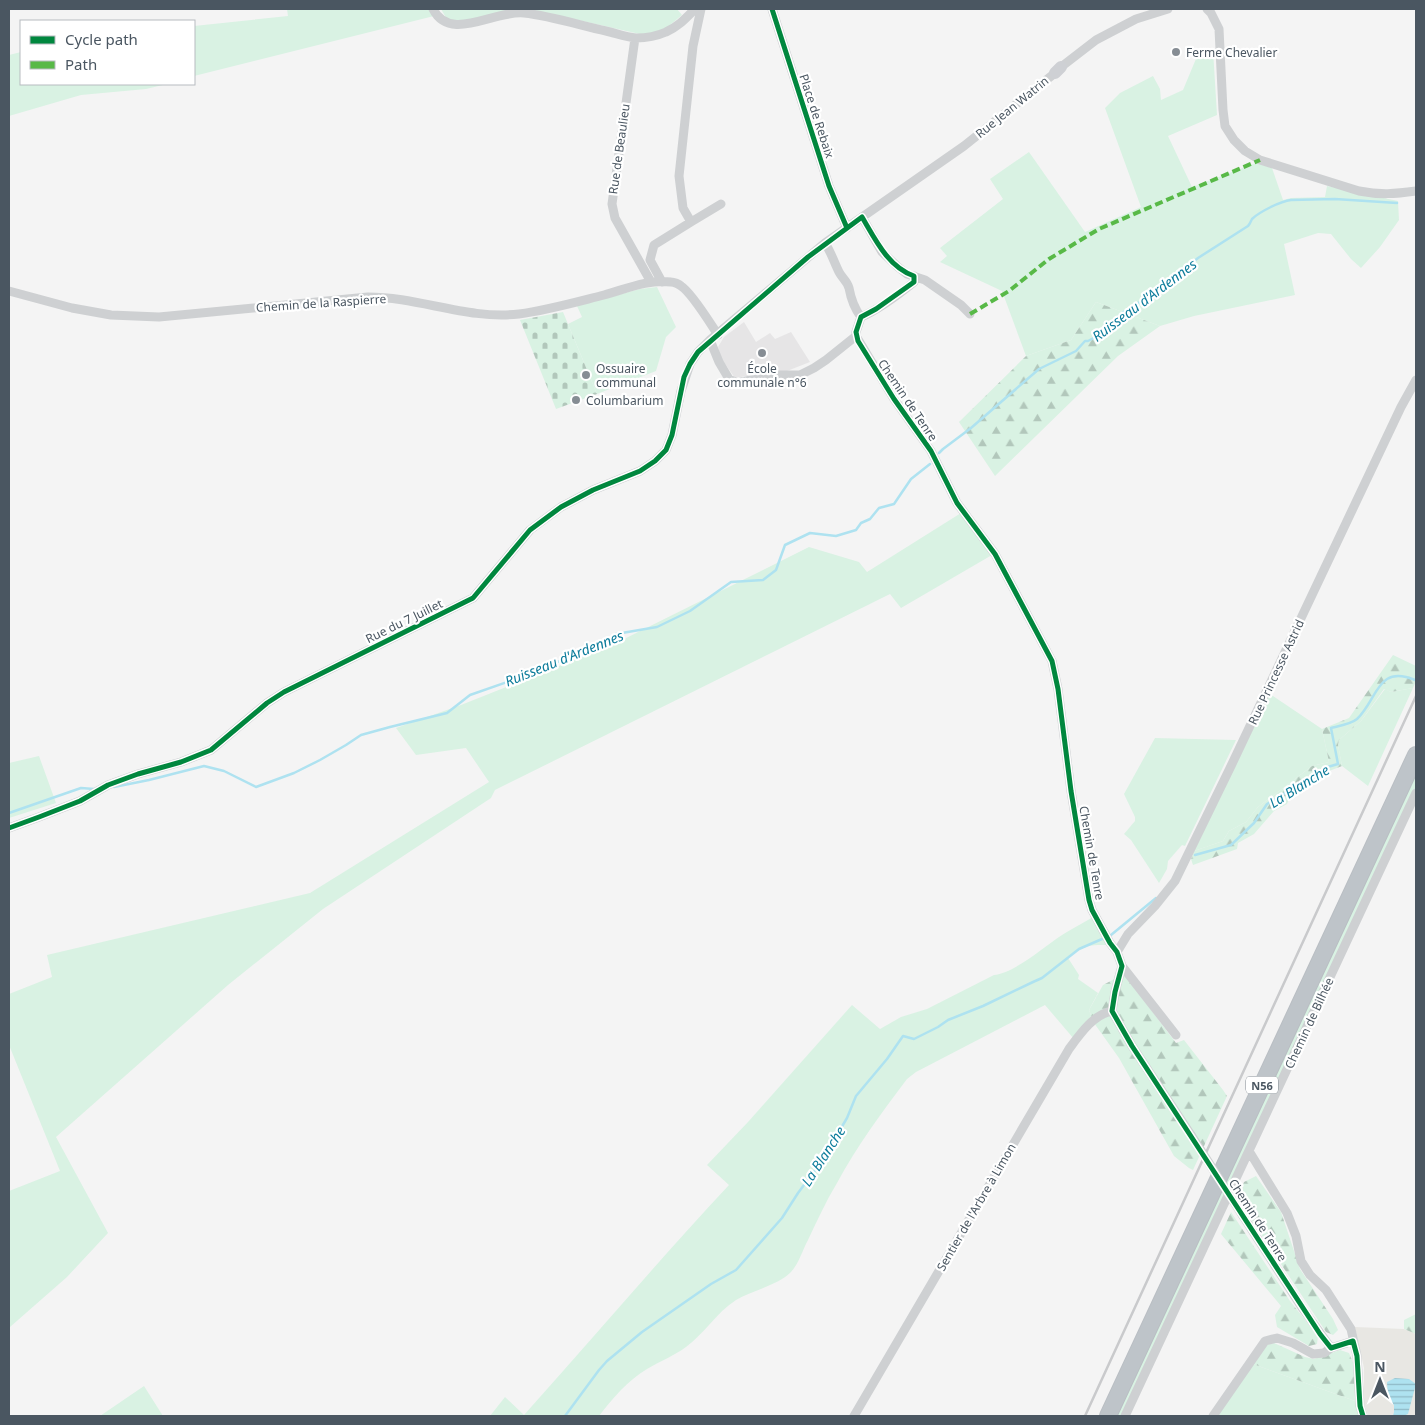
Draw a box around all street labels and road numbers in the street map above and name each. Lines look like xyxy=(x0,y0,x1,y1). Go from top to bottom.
street label: Place de Rebaix xyxy=(795,72,839,161)
street label: Rue Jean Watrin xyxy=(972,72,1052,142)
street label: Rue de Beaulieu xyxy=(604,103,634,195)
street label: Chemin de la Raspierre xyxy=(255,290,387,316)
street label: Chemin de Tenre xyxy=(874,356,942,444)
street label: Rue du 7 Juillet xyxy=(363,595,446,647)
street label: Rue Princesse Astrid xyxy=(1244,616,1308,728)
street label: Chemin de Tenre xyxy=(1075,805,1109,902)
street label: Chemin de Bilhée xyxy=(1280,974,1338,1071)
road number: N56 xyxy=(1246,1076,1278,1094)
street label: Sentier de l'Arbre à Limon xyxy=(932,1140,1020,1274)
street label: Chemin de Tenre xyxy=(1225,1175,1291,1265)

